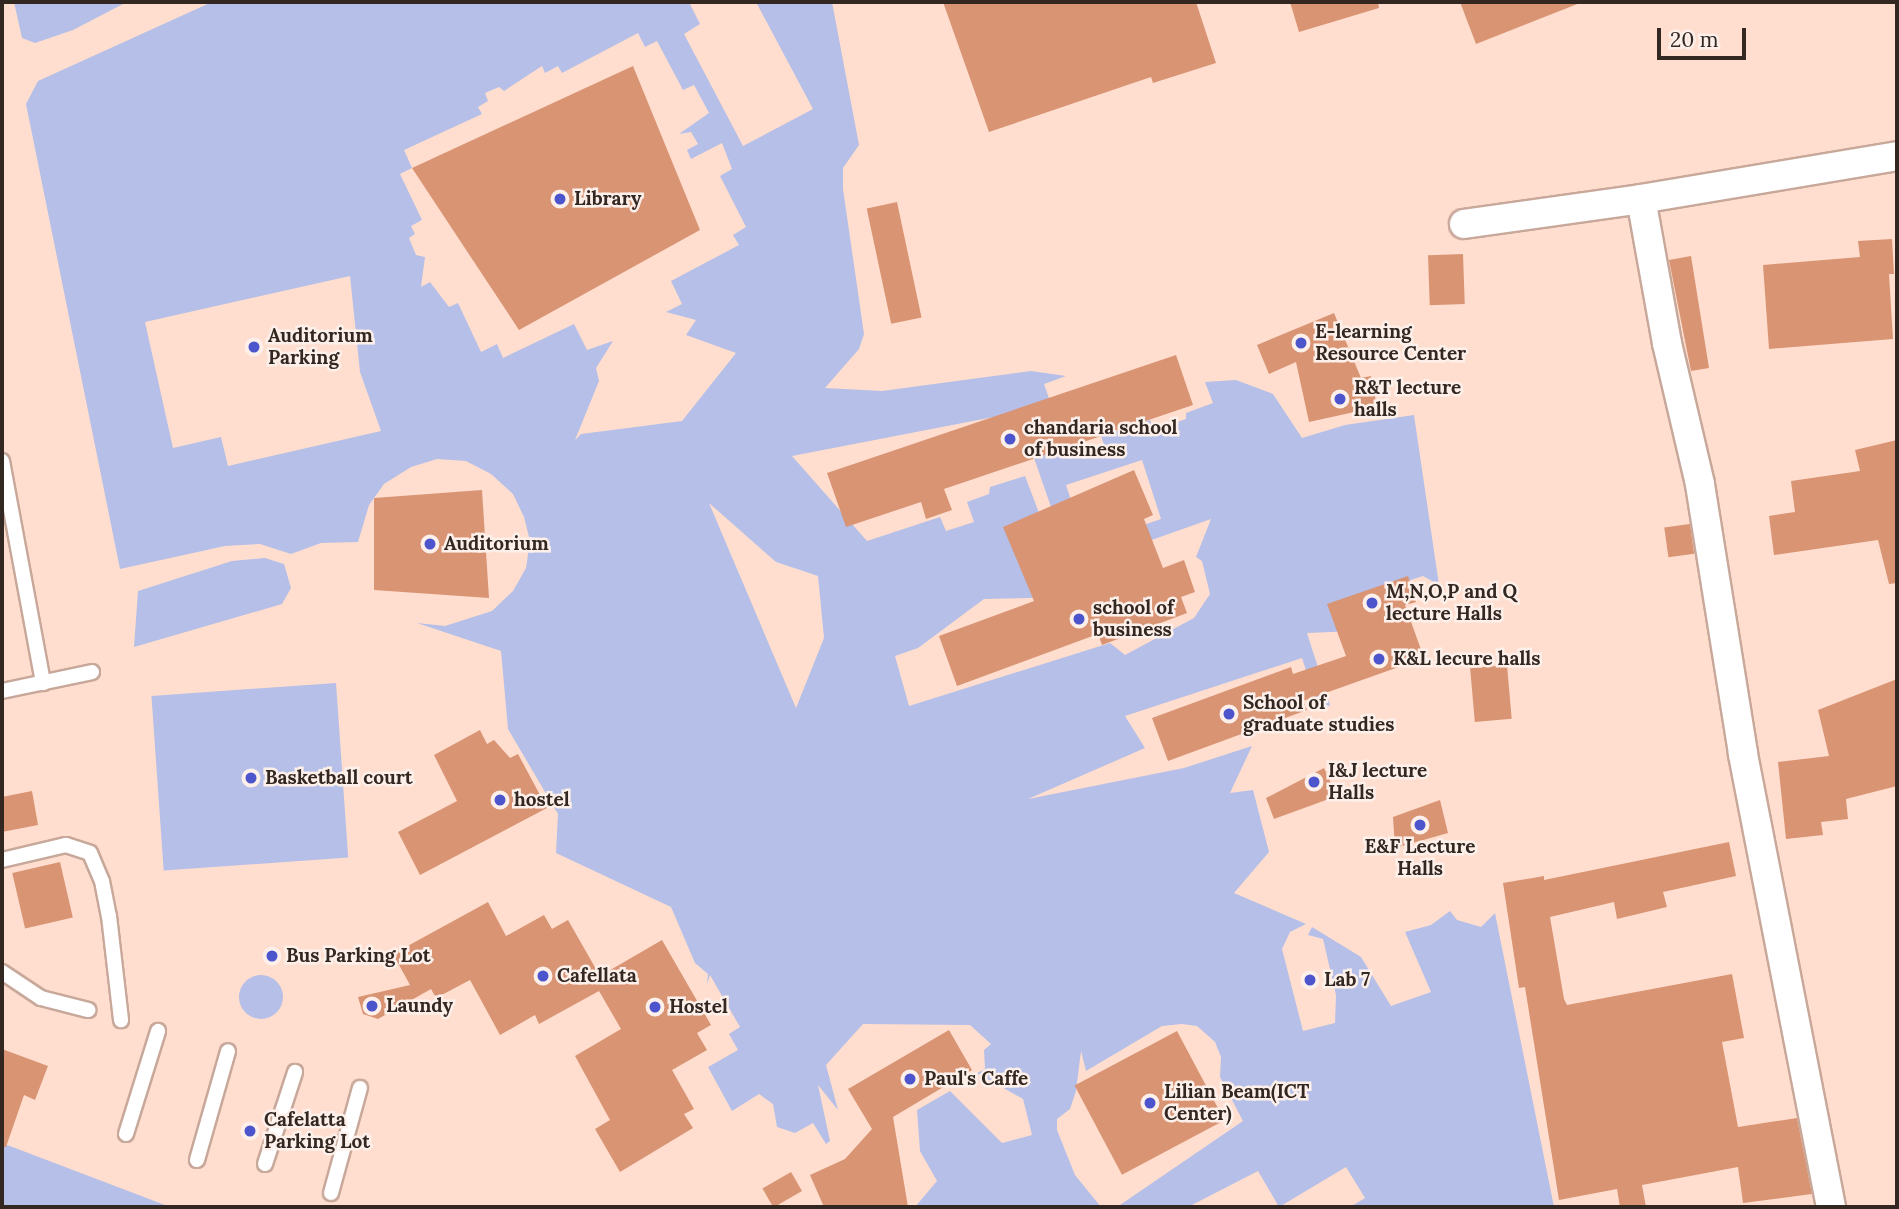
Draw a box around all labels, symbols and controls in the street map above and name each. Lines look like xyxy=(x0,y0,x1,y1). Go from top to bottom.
scale bar xyxy=(1661,14,1750,58)
text: 20 m xyxy=(1670,26,1719,53)
place label: Library xyxy=(574,188,641,210)
marker: Library xyxy=(552,191,568,207)
place label: E-learning Resource Center xyxy=(1315,321,1466,365)
place label: Auditorium Parking xyxy=(268,325,373,369)
marker: E-learning Resource Center xyxy=(1293,335,1309,351)
marker: Auditorium Parking xyxy=(246,339,262,355)
place label: R&T lecture halls xyxy=(1354,377,1461,421)
marker: R&T lecture halls xyxy=(1332,391,1348,407)
place label: chandaria school of business xyxy=(1024,417,1178,461)
marker: chandaria school of business xyxy=(1002,431,1018,447)
place label: Auditorium xyxy=(444,533,549,555)
marker: Auditorium xyxy=(422,536,438,552)
place label: M,N,O,P and Q lecture Halls xyxy=(1386,581,1517,625)
marker: M,N,O,P and Q lecture Halls xyxy=(1364,595,1380,611)
place label: school of business xyxy=(1093,597,1174,641)
marker: school of business xyxy=(1071,611,1087,627)
place label: K&L lecure halls xyxy=(1393,648,1540,670)
marker: K&L lecure halls xyxy=(1371,651,1387,667)
place label: School of graduate studies xyxy=(1243,692,1394,736)
marker: School of graduate studies xyxy=(1221,706,1237,722)
place label: I&J lecture Halls xyxy=(1328,760,1427,804)
place label: Basketball court xyxy=(265,767,413,789)
marker: Basketball court xyxy=(243,770,259,786)
marker: I&J lecture Halls xyxy=(1306,774,1322,790)
place label: hostel xyxy=(514,789,570,811)
marker: hostel xyxy=(492,792,508,808)
marker: E&F Lecture Halls xyxy=(1412,817,1428,833)
place label: E&F Lecture Halls xyxy=(1365,836,1475,880)
place label: Bus Parking Lot xyxy=(286,945,430,967)
marker: Bus Parking Lot xyxy=(264,948,280,964)
place label: Cafellata xyxy=(557,965,637,987)
marker: Cafellata xyxy=(535,968,551,984)
place label: Lab 7 xyxy=(1324,969,1370,991)
marker: Lab 7 xyxy=(1302,972,1318,988)
place label: Laundy xyxy=(386,995,453,1017)
place label: Hostel xyxy=(669,996,728,1018)
marker: Laundy xyxy=(364,998,380,1014)
marker: Hostel xyxy=(647,999,663,1015)
place label: Paul's Caffe xyxy=(924,1068,1028,1090)
marker: Paul's Caffe xyxy=(902,1071,918,1087)
place label: Lilian Beam(ICT Center) xyxy=(1164,1081,1309,1125)
marker: Lilian Beam(ICT Center) xyxy=(1142,1095,1158,1111)
place label: Cafelatta Parking Lot xyxy=(264,1109,370,1153)
marker: Cafelatta Parking Lot xyxy=(242,1123,258,1139)

